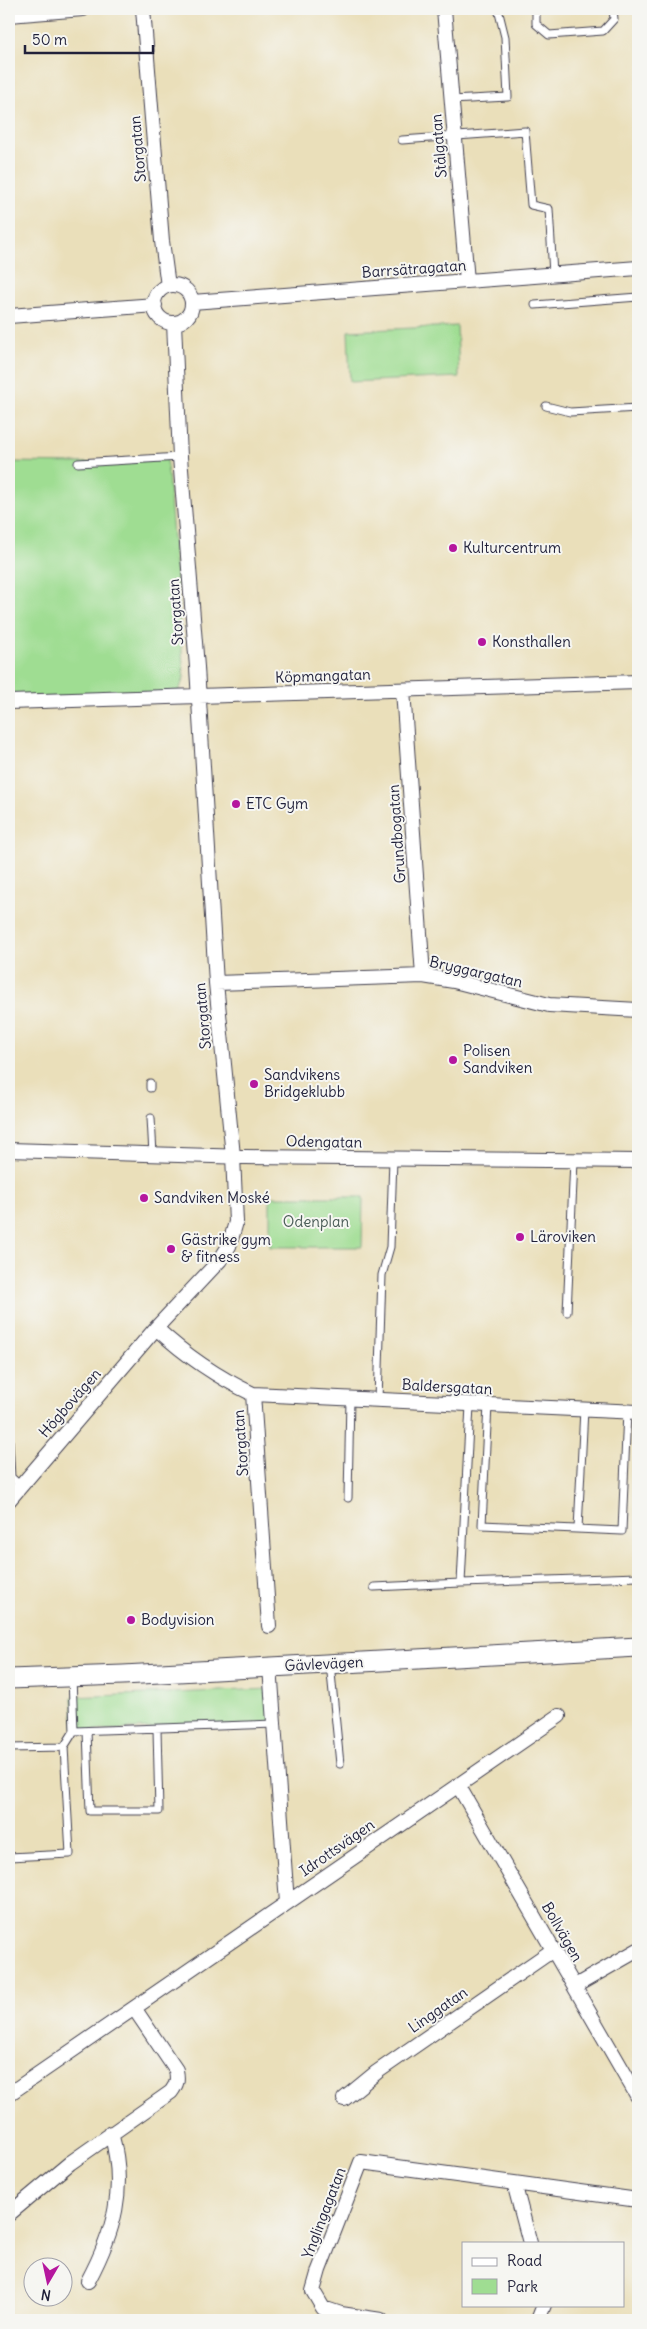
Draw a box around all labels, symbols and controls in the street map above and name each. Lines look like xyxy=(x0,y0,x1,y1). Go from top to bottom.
scale bar xyxy=(25,22,152,54)
text: 50 m xyxy=(32,30,67,49)
street label: Stålgatan xyxy=(426,113,451,179)
street label: Storgatan xyxy=(125,115,150,183)
street label: Barrsätragatan xyxy=(361,255,467,282)
place label: Kulturcentrum xyxy=(463,538,561,557)
marker: Kulturcentrum xyxy=(447,542,459,554)
street label: Storgatan xyxy=(164,578,187,646)
place label: Konsthallen xyxy=(492,632,571,651)
marker: Konsthallen xyxy=(476,636,488,648)
street label: Köpmangatan xyxy=(275,664,371,687)
street label: Grundbogatan xyxy=(384,784,409,884)
place label: ETC Gym xyxy=(246,794,308,813)
marker: ETC Gym xyxy=(230,798,242,810)
street label: Bryggargatan xyxy=(428,952,525,992)
street label: Storgatan xyxy=(190,982,215,1050)
place label: Polisen Sandviken xyxy=(463,1041,533,1077)
marker: Polisen Sandviken xyxy=(447,1054,459,1066)
place label: Sandvikens Bridgeklubb xyxy=(264,1065,345,1101)
marker: Sandvikens Bridgeklubb xyxy=(248,1078,260,1090)
street label: Odengatan xyxy=(286,1131,363,1152)
place label: Sandviken Moské xyxy=(154,1188,270,1207)
marker: Sandviken Moské xyxy=(138,1192,150,1204)
park label: Odenplan xyxy=(283,1212,349,1231)
place label: Läroviken xyxy=(530,1227,596,1246)
place label: Gästrike gym & fitness xyxy=(181,1230,271,1266)
marker: Läroviken xyxy=(514,1231,526,1243)
marker: Gästrike gym & fitness xyxy=(165,1243,177,1255)
street label: Högbovägen xyxy=(35,1364,105,1441)
street label: Baldersgatan xyxy=(401,1375,493,1398)
street label: Storgatan xyxy=(229,1409,252,1477)
place label: Bodyvision xyxy=(141,1610,215,1629)
marker: Bodyvision xyxy=(125,1614,137,1626)
street label: Gävlevägen xyxy=(284,1652,364,1675)
street label: Idrottsvägen xyxy=(296,1815,378,1880)
street label: Bollvägen xyxy=(538,1898,587,1965)
street label: Linggatan xyxy=(404,1982,471,2037)
street label: Ynglingagatan xyxy=(297,2164,350,2261)
legend xyxy=(462,2242,624,2306)
text: Road xyxy=(507,2251,542,2270)
north arrow xyxy=(22,2256,72,2306)
text: Park xyxy=(507,2277,538,2296)
text: N xyxy=(40,2285,52,2304)

